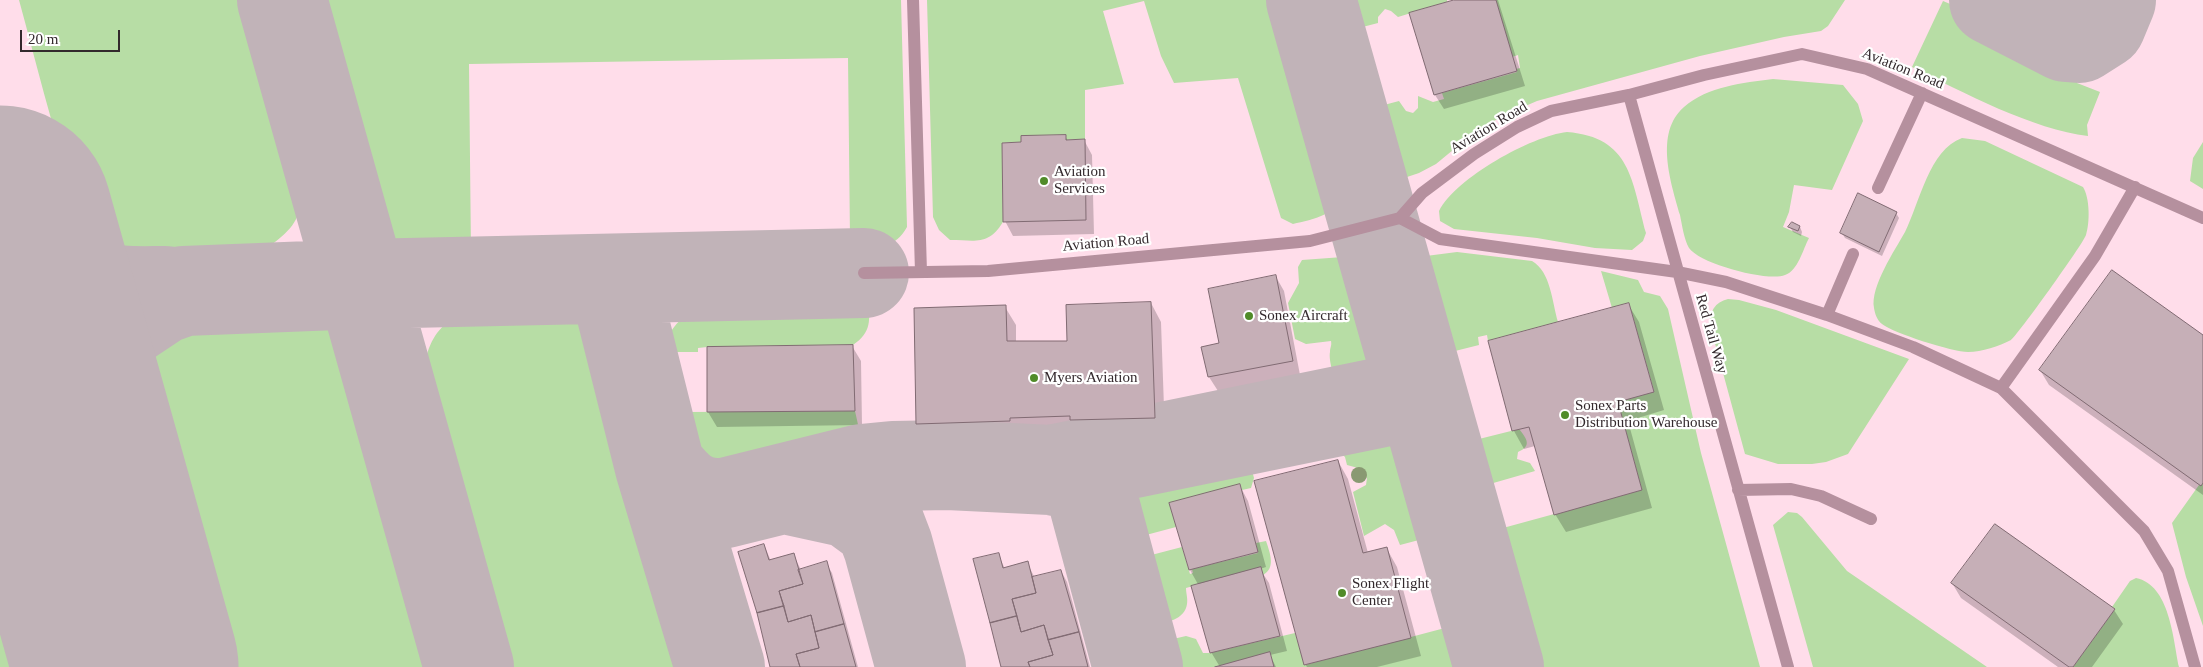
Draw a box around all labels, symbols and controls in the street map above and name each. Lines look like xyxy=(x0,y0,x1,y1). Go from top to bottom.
scale bar xyxy=(22,20,122,52)
text: 20 m xyxy=(28,31,58,47)
street label: Aviation Road xyxy=(1859,44,1947,94)
street label: Aviation Road xyxy=(1447,98,1531,158)
place label: Aviation Services xyxy=(1054,163,1105,198)
marker: Aviation Services xyxy=(1038,175,1050,187)
street label: Aviation Road xyxy=(1062,230,1150,256)
street label: Red Tail Way xyxy=(1691,292,1731,376)
place label: Sonex Aircraft xyxy=(1259,307,1348,325)
marker: Sonex Aircraft xyxy=(1243,310,1255,322)
place label: Myers Aviation xyxy=(1044,369,1137,387)
marker: Myers Aviation xyxy=(1028,372,1040,384)
place label: Sonex Parts Distribution Warehouse xyxy=(1575,397,1718,432)
marker: Sonex Parts Distribution Warehouse xyxy=(1559,409,1571,421)
place label: Sonex Flight Center xyxy=(1352,575,1429,610)
marker: Sonex Flight Center xyxy=(1336,587,1348,599)

